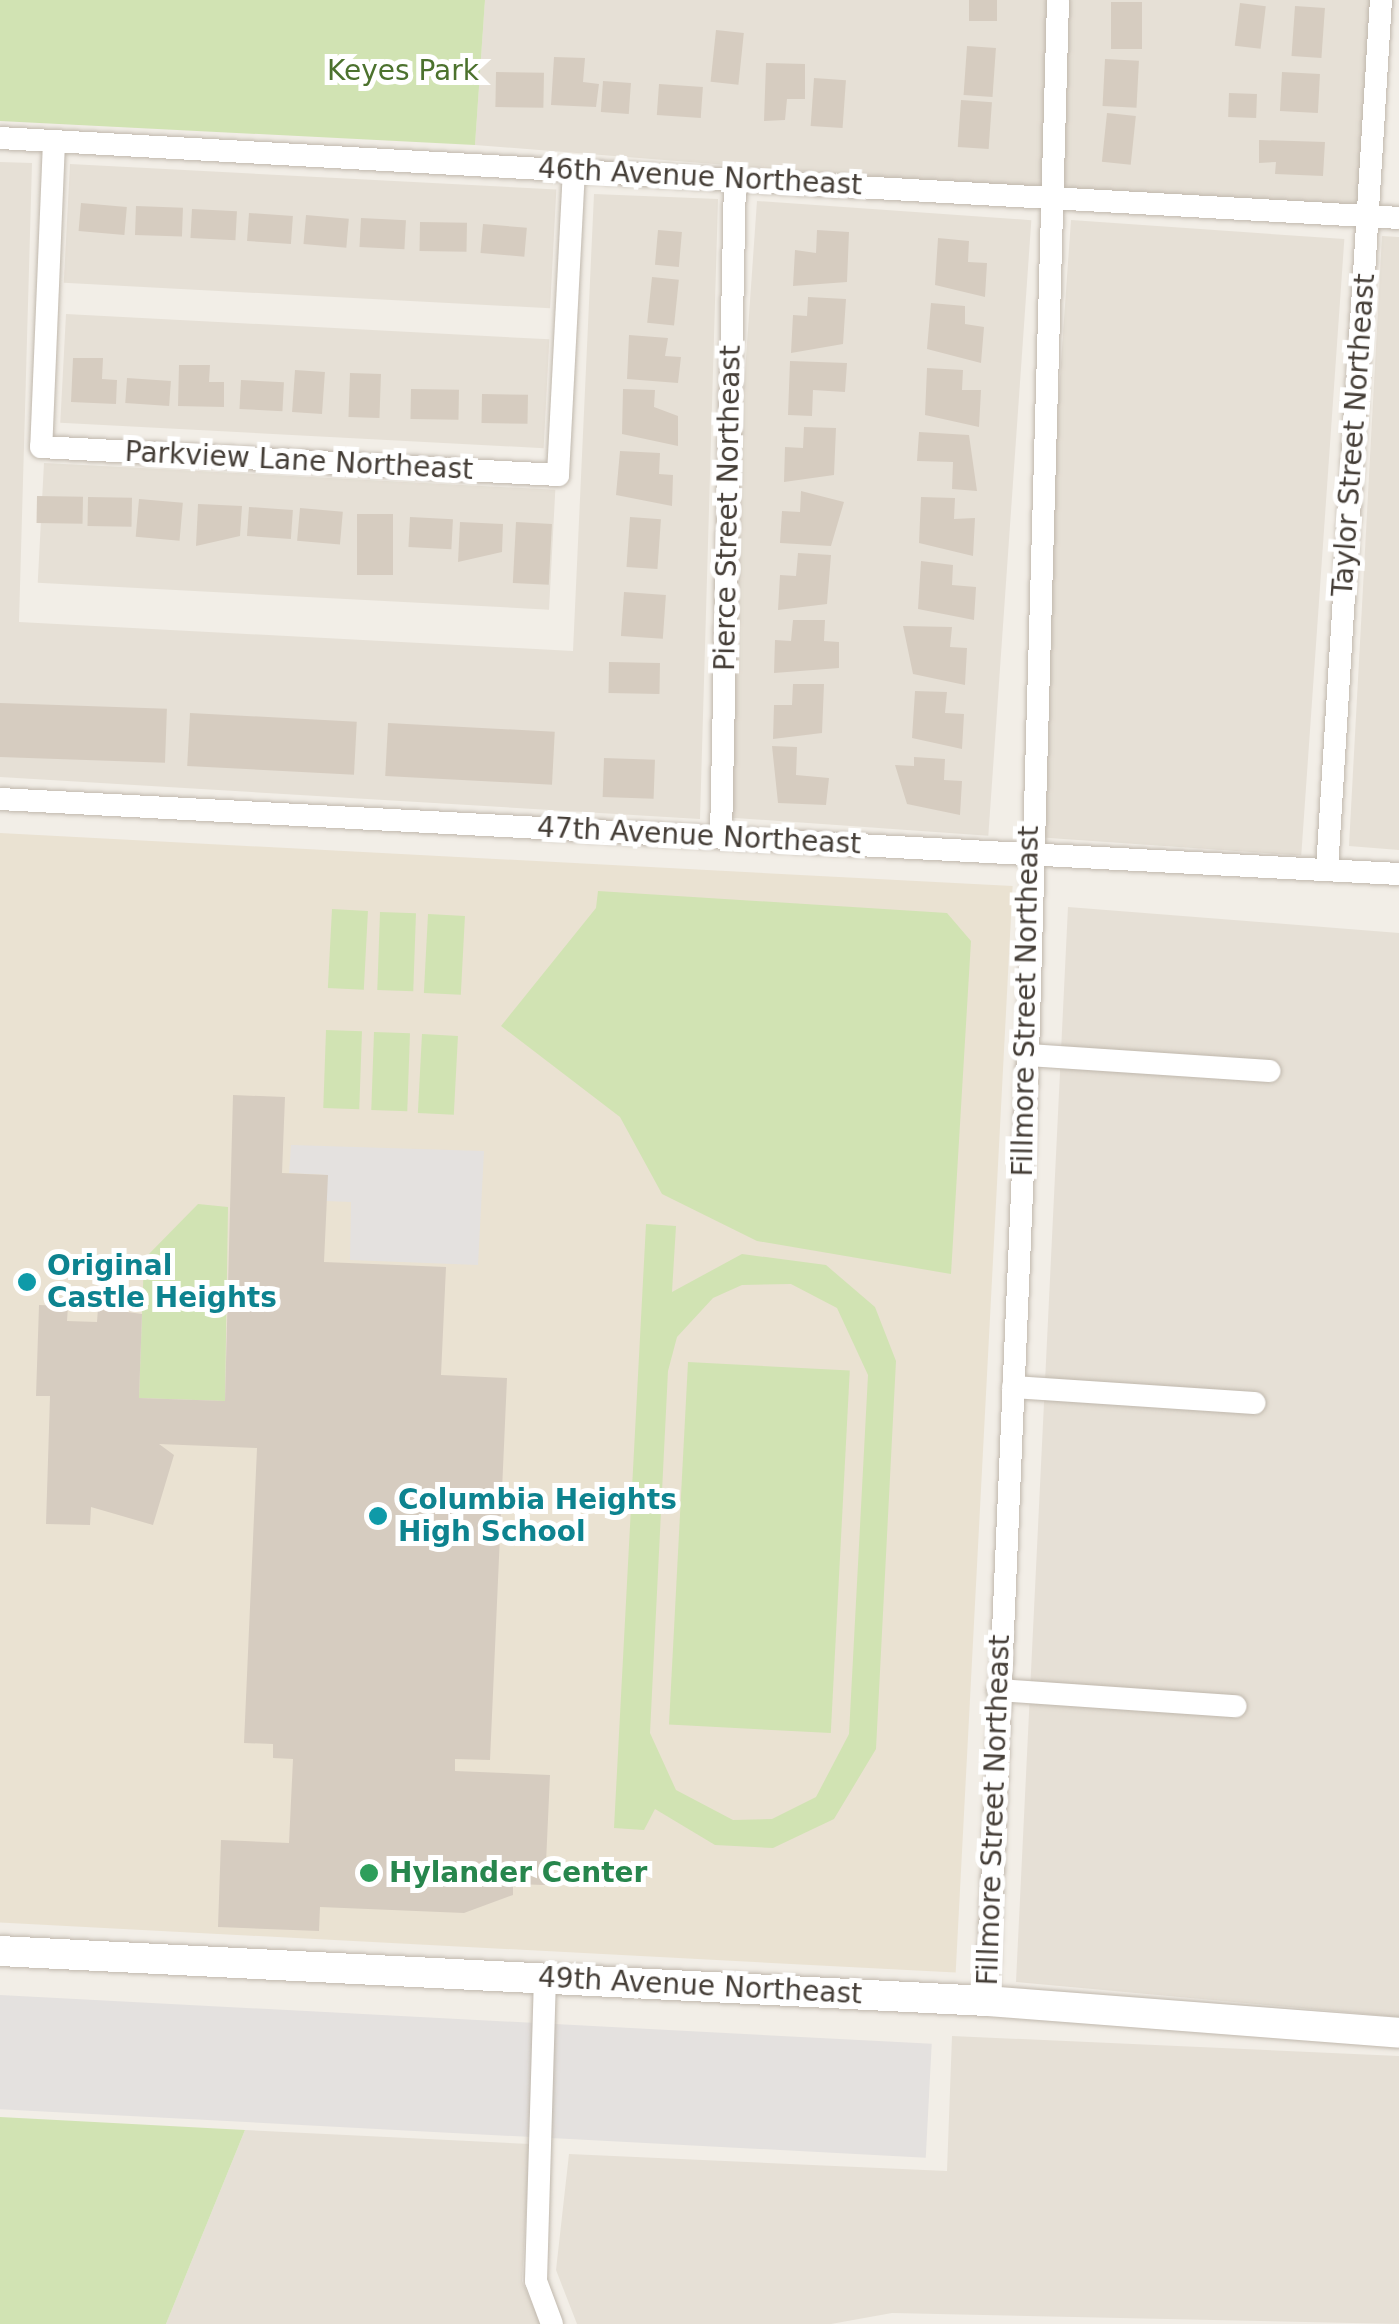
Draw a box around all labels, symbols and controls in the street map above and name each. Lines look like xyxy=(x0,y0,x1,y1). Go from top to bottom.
park label: Keyes Park xyxy=(327,54,479,88)
street label: 46th Avenue Northeast xyxy=(537,152,863,202)
street label: Taylor Street Northeast xyxy=(1326,272,1382,598)
street label: Pierce Street Northeast xyxy=(708,345,748,671)
street label: Parkview Lane Northeast xyxy=(124,435,474,487)
street label: 47th Avenue Northeast xyxy=(536,811,862,861)
street label: Fillmore Street Northeast xyxy=(1006,825,1046,1177)
place label: Original Castle Heights xyxy=(47,1249,277,1315)
marker: Original Castle Heights xyxy=(16,1271,38,1293)
place label: Columbia Heights High School xyxy=(398,1483,677,1549)
marker: Columbia Heights High School xyxy=(367,1505,389,1527)
street label: Fillmore Street Northeast xyxy=(971,1634,1017,1986)
place label: Hylander Center xyxy=(389,1856,647,1890)
marker: Hylander Center xyxy=(358,1862,380,1884)
street label: 49th Avenue Northeast xyxy=(537,1961,863,2011)

